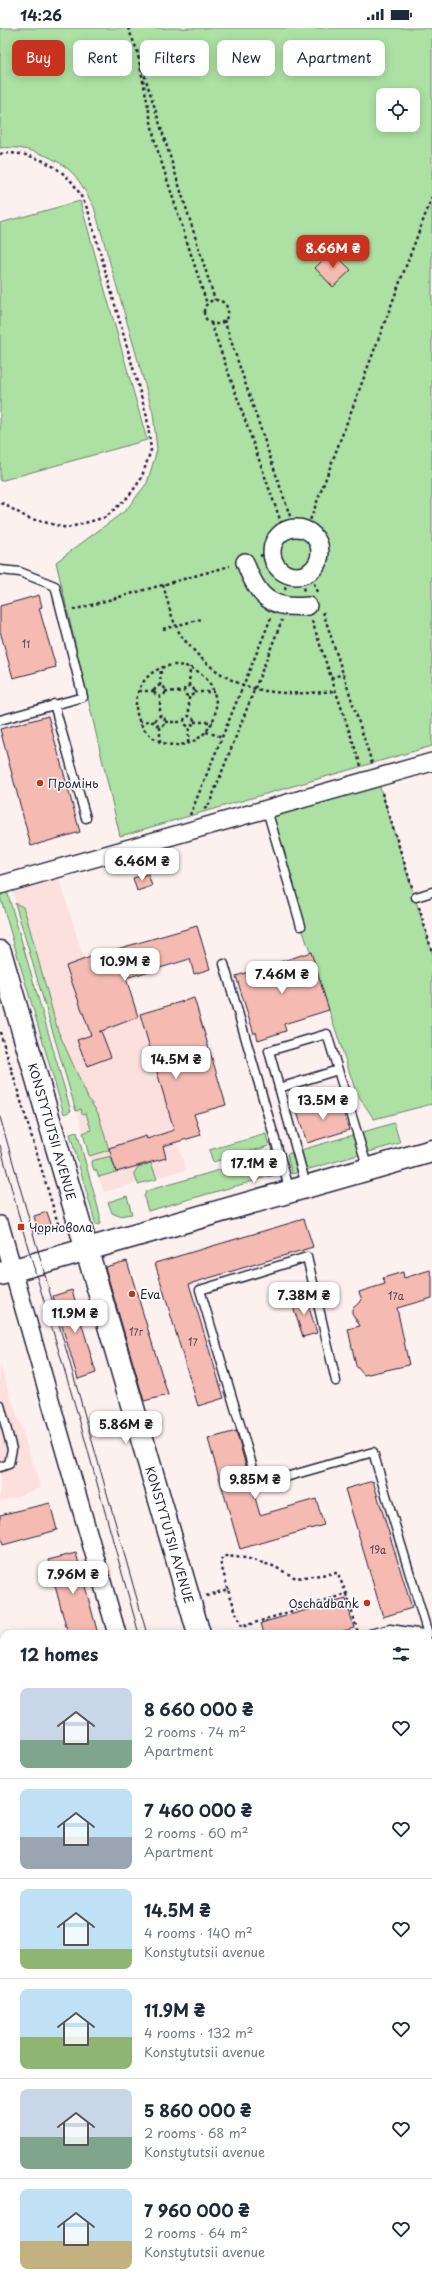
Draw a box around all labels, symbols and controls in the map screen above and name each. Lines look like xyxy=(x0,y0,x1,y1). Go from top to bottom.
text: 14:26 xyxy=(20,3,62,26)
chip: Buy xyxy=(12,40,65,76)
chip: Rent xyxy=(73,40,132,76)
chip: Filters xyxy=(140,40,209,76)
chip: New xyxy=(217,40,275,76)
chip: Apartment xyxy=(283,40,385,76)
map controls xyxy=(376,88,420,132)
button: locate xyxy=(376,88,420,132)
pin: 8.66M ₴ xyxy=(296,235,370,269)
text: 8.66M ₴ xyxy=(305,238,361,257)
house number: 11 xyxy=(22,636,30,651)
place label: Промінь xyxy=(48,774,98,792)
marker: Промінь xyxy=(35,778,45,788)
pin: 6.46M ₴ xyxy=(105,848,179,882)
text: 6.46M ₴ xyxy=(114,851,170,870)
pin: 10.9M ₴ xyxy=(88,948,162,982)
text: 10.9M ₴ xyxy=(100,951,150,970)
pin: 7.46M ₴ xyxy=(245,961,319,995)
text: 7.46M ₴ xyxy=(255,964,309,983)
pin: 14.5M ₴ xyxy=(139,1046,213,1080)
text: 14.5M ₴ xyxy=(151,1049,201,1068)
street label: KONSTYTUTSII AVENUE xyxy=(24,1061,81,1202)
pin: 13.5M ₴ xyxy=(286,1087,360,1121)
text: 13.5M ₴ xyxy=(298,1090,348,1109)
pin: 17.1M ₴ xyxy=(217,1150,291,1184)
text: 17.1M ₴ xyxy=(230,1153,278,1172)
place label: Чорновола xyxy=(29,1218,93,1236)
marker: Чорновола xyxy=(16,1222,26,1232)
pin: 7.38M ₴ xyxy=(267,1282,341,1316)
place label: Eva xyxy=(140,1285,161,1303)
text: 7.38M ₴ xyxy=(278,1285,330,1304)
house number: 17а xyxy=(388,1288,405,1303)
marker: Eva xyxy=(127,1289,137,1299)
pin: 11.9M ₴ xyxy=(38,1300,112,1334)
text: 11.9M ₴ xyxy=(52,1303,98,1322)
house number: 17г xyxy=(129,1324,144,1339)
house number: 17 xyxy=(188,1334,199,1349)
pin: 5.86M ₴ xyxy=(89,1411,163,1445)
text: 5.86M ₴ xyxy=(99,1414,153,1433)
street label: KONSTYTUTSII AVENUE xyxy=(142,1464,199,1605)
pin: 9.85M ₴ xyxy=(218,1466,292,1500)
text: 9.85M ₴ xyxy=(229,1469,281,1488)
house number: 19а xyxy=(370,1542,387,1557)
pin: 7.96M ₴ xyxy=(36,1561,110,1595)
text: 7.96M ₴ xyxy=(47,1564,99,1583)
place label: Oschadbank xyxy=(288,1594,359,1612)
marker: Oschadbank xyxy=(362,1598,372,1608)
text: 12 homes xyxy=(20,1641,98,1667)
icon: filters xyxy=(390,1643,412,1665)
text: 8 660 000 ₴ xyxy=(144,1696,253,1722)
icon: home xyxy=(52,1704,100,1752)
icon: heart xyxy=(390,1717,412,1739)
text: 2 rooms · 74 m² xyxy=(144,1722,246,1741)
text: Apartment xyxy=(144,1741,213,1760)
text: 7 460 000 ₴ xyxy=(144,1797,252,1823)
icon: home xyxy=(52,1805,100,1853)
icon: heart xyxy=(390,1818,412,1840)
text: 2 rooms · 60 m² xyxy=(144,1823,249,1842)
text: Apartment xyxy=(144,1842,213,1861)
text: 14.5M ₴ xyxy=(144,1897,211,1923)
icon: home xyxy=(52,1905,100,1953)
icon: heart xyxy=(390,1918,412,1940)
text: 4 rooms · 140 m² xyxy=(144,1923,253,1942)
text: Konstytutsii avenue xyxy=(144,1942,265,1961)
text: 11.9M ₴ xyxy=(144,1997,205,2023)
icon: home xyxy=(52,2005,100,2053)
icon: heart xyxy=(390,2018,412,2040)
text: 4 rooms · 132 m² xyxy=(144,2023,254,2042)
text: Konstytutsii avenue xyxy=(144,2042,265,2061)
text: 5 860 000 ₴ xyxy=(144,2097,252,2123)
icon: home xyxy=(52,2105,100,2153)
icon: heart xyxy=(390,2118,412,2140)
text: 2 rooms · 68 m² xyxy=(144,2123,247,2142)
text: Konstytutsii avenue xyxy=(144,2142,265,2161)
text: 7 960 000 ₴ xyxy=(144,2197,250,2223)
icon: home xyxy=(52,2205,100,2253)
icon: heart xyxy=(390,2218,412,2240)
text: 2 rooms · 64 m² xyxy=(144,2223,248,2242)
text: Konstytutsii avenue xyxy=(144,2242,265,2261)

